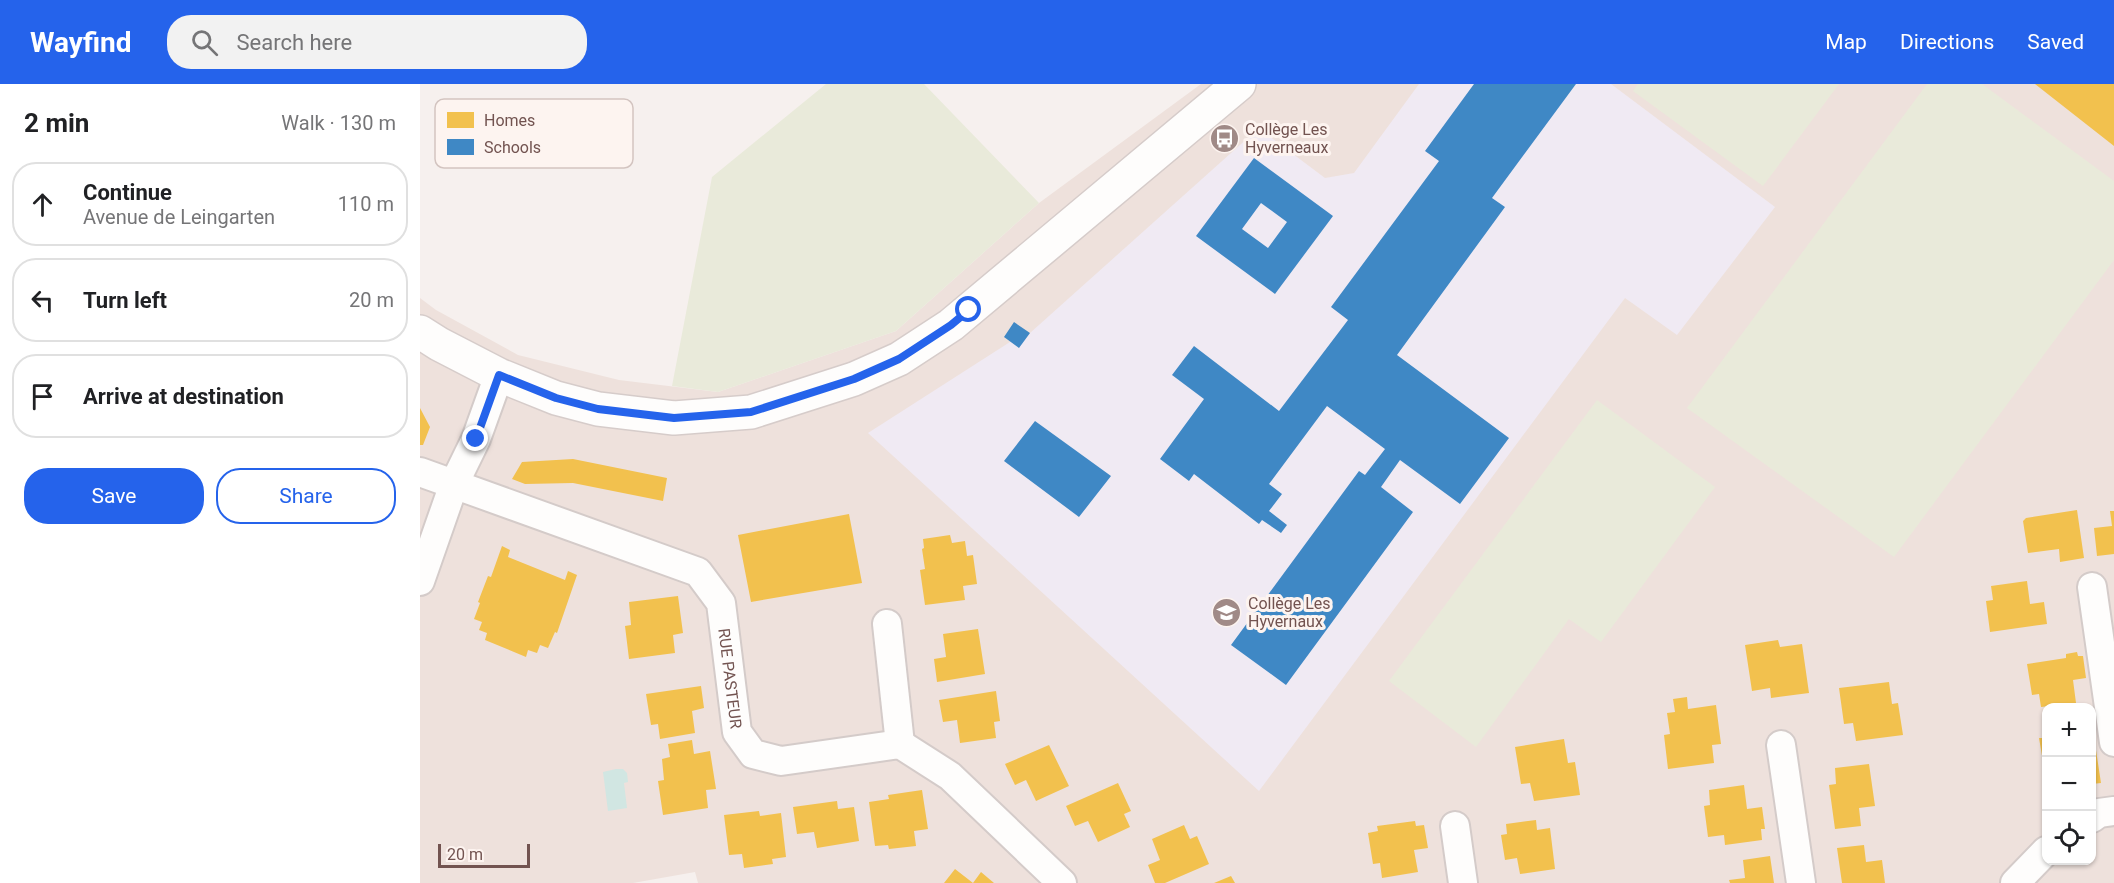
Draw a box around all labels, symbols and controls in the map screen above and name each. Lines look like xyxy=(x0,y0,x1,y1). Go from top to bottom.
search box xyxy=(167,15,587,69)
text: Wayfind xyxy=(30,26,131,59)
icon: search xyxy=(188,26,221,59)
text: Search here xyxy=(236,30,352,55)
text: Map xyxy=(1825,30,1867,54)
text: Directions xyxy=(1900,30,1994,54)
text: Saved xyxy=(2027,30,2084,54)
legend xyxy=(435,99,633,168)
text: 2 min xyxy=(24,108,89,138)
text: Walk · 130 m xyxy=(281,111,396,135)
text: Homes xyxy=(484,111,535,130)
place label: Collège Les Hyverneaux xyxy=(1245,120,1328,157)
bus stop icon: Collège Les Hyverneaux xyxy=(1208,122,1240,154)
text: Schools xyxy=(484,138,541,157)
text: Continue xyxy=(83,180,172,205)
icon: ahead xyxy=(26,188,59,221)
text: 110 m xyxy=(338,192,394,216)
text: Avenue de Leingarten xyxy=(83,205,275,229)
icon: left xyxy=(26,284,59,317)
text: Turn left xyxy=(83,288,167,313)
text: 20 m xyxy=(349,288,394,312)
route start xyxy=(955,296,981,322)
icon: arrive xyxy=(26,380,59,413)
text: Arrive at destination xyxy=(83,384,284,409)
route end xyxy=(462,425,488,451)
button: Save xyxy=(24,468,204,524)
button: Share xyxy=(216,468,396,524)
place label: Collège Les Hyvernaux xyxy=(1248,594,1331,631)
school or university icon: Collège Les Hyvernaux xyxy=(1211,596,1243,628)
street label: RUE PASTEUR xyxy=(715,627,746,730)
map controls xyxy=(2042,703,2096,865)
button: + xyxy=(2042,703,2096,757)
button: − xyxy=(2042,757,2096,811)
button: locate xyxy=(2042,811,2096,865)
scale bar xyxy=(438,841,530,868)
text: 20 m xyxy=(447,845,483,864)

